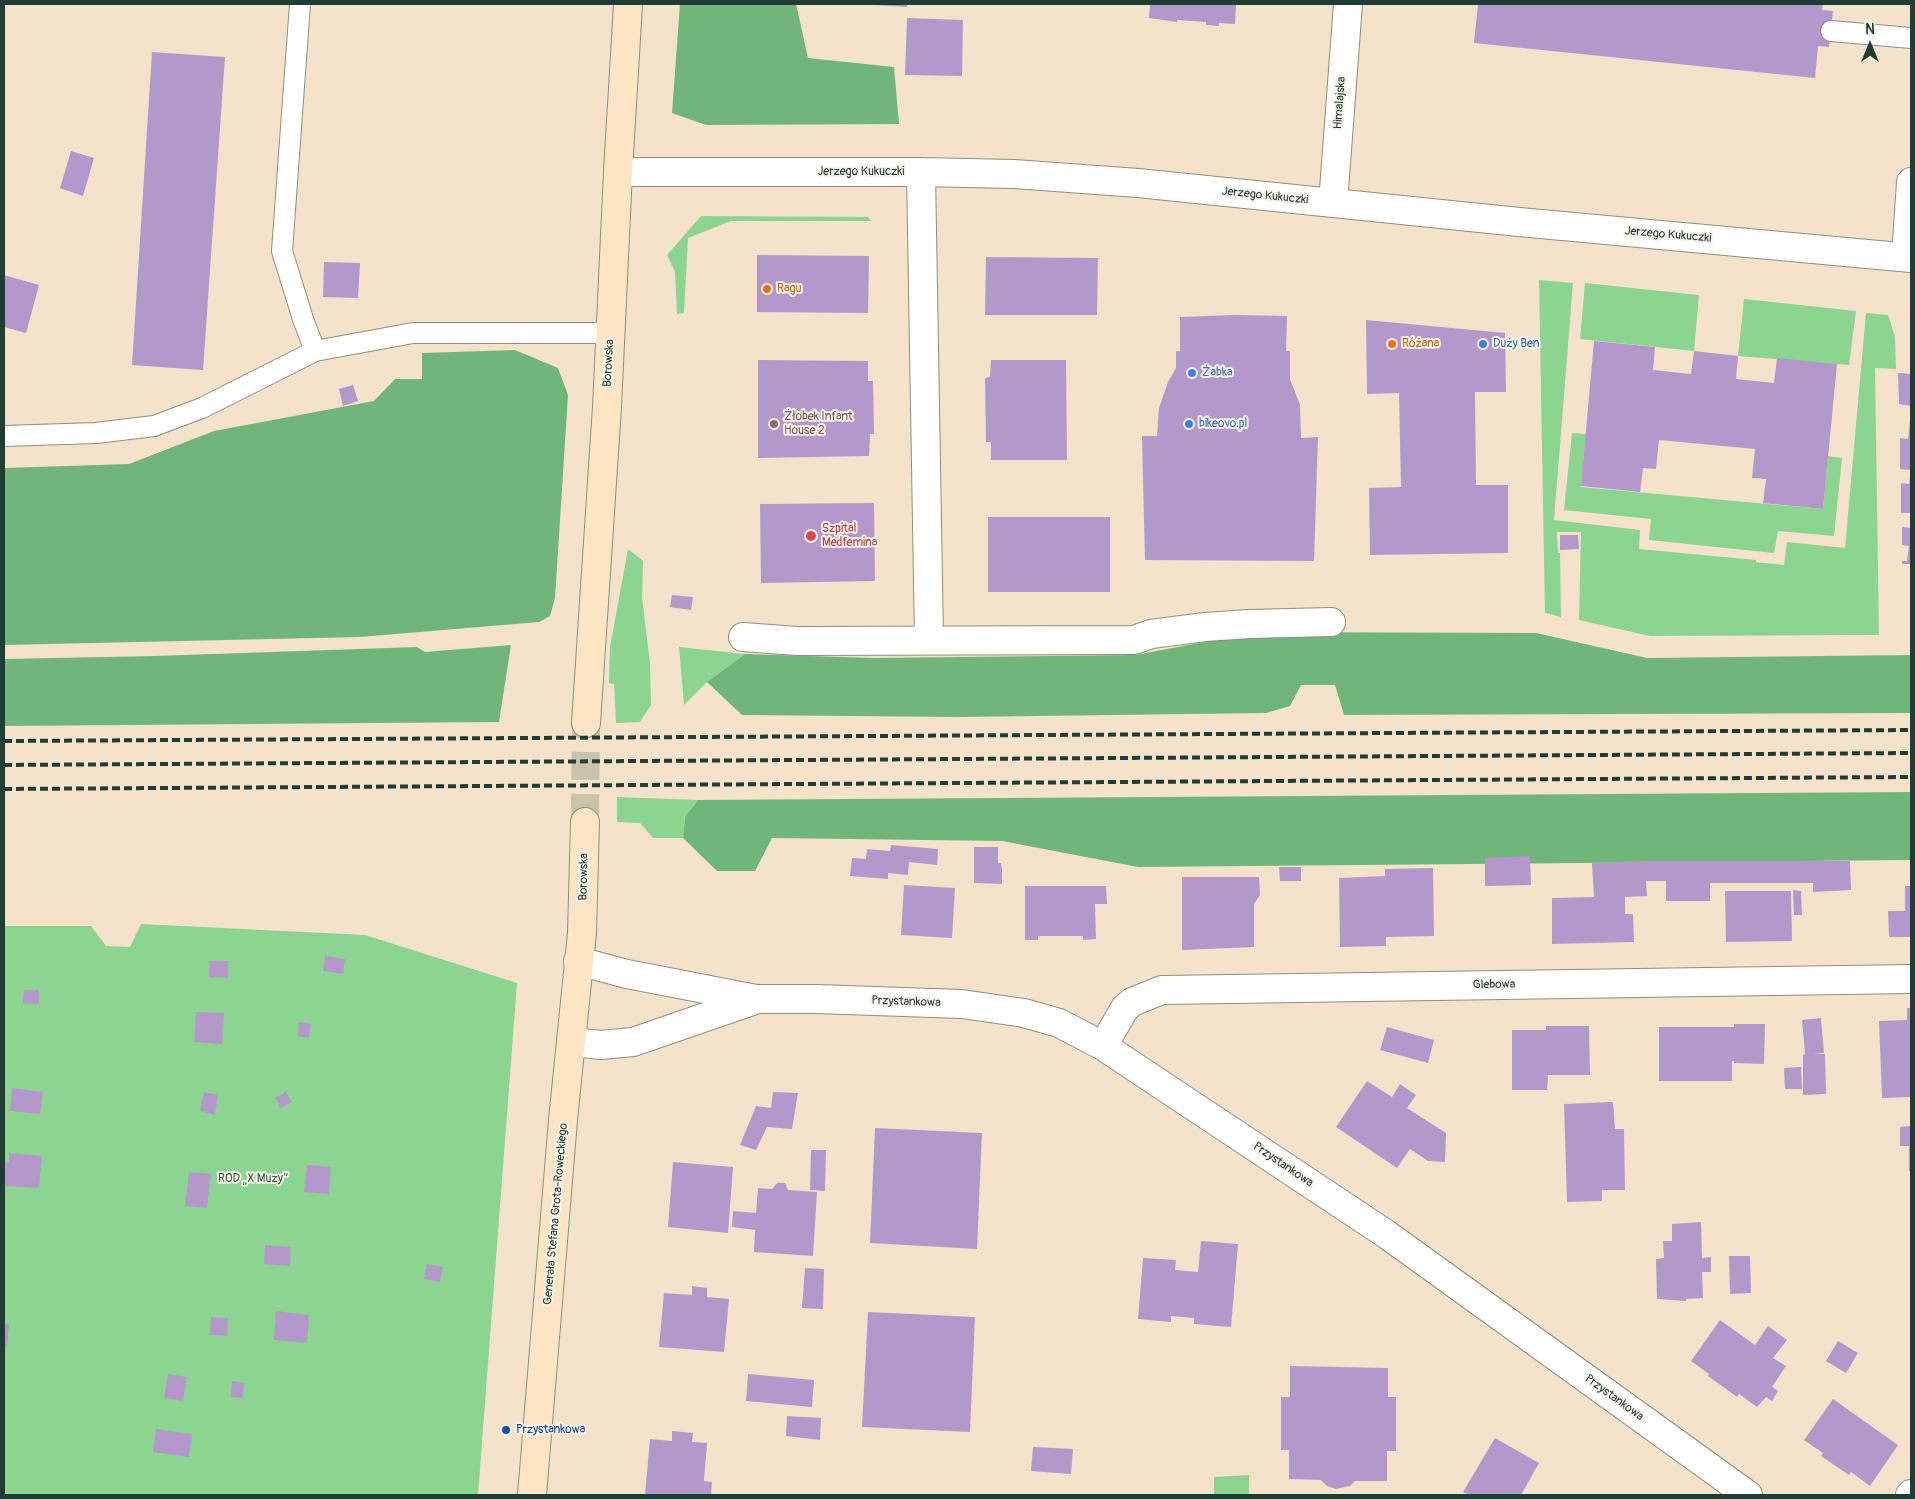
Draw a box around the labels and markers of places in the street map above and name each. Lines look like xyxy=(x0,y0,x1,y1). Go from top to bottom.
place label: Ragu xyxy=(777,282,802,296)
marker: Ragu xyxy=(761,283,773,295)
place label: Różana xyxy=(1402,337,1439,351)
place label: Duży Ben xyxy=(1493,337,1540,351)
marker: Różana xyxy=(1386,338,1398,350)
marker: Duży Ben xyxy=(1477,338,1489,350)
place label: Żabka xyxy=(1202,366,1233,380)
marker: Żabka xyxy=(1186,367,1198,379)
place label: Żłobek Infant House 2 xyxy=(784,410,853,438)
place label: bikeovo.pl xyxy=(1199,417,1247,431)
marker: Żłobek Infant House 2 xyxy=(768,418,780,430)
marker: bikeovo.pl xyxy=(1183,418,1195,430)
place label: Szpital Medfemina xyxy=(822,522,877,550)
marker: Szpital Medfemina xyxy=(804,529,818,543)
place label: Przystankowa xyxy=(516,1423,585,1437)
marker: Przystankowa xyxy=(500,1424,512,1436)

